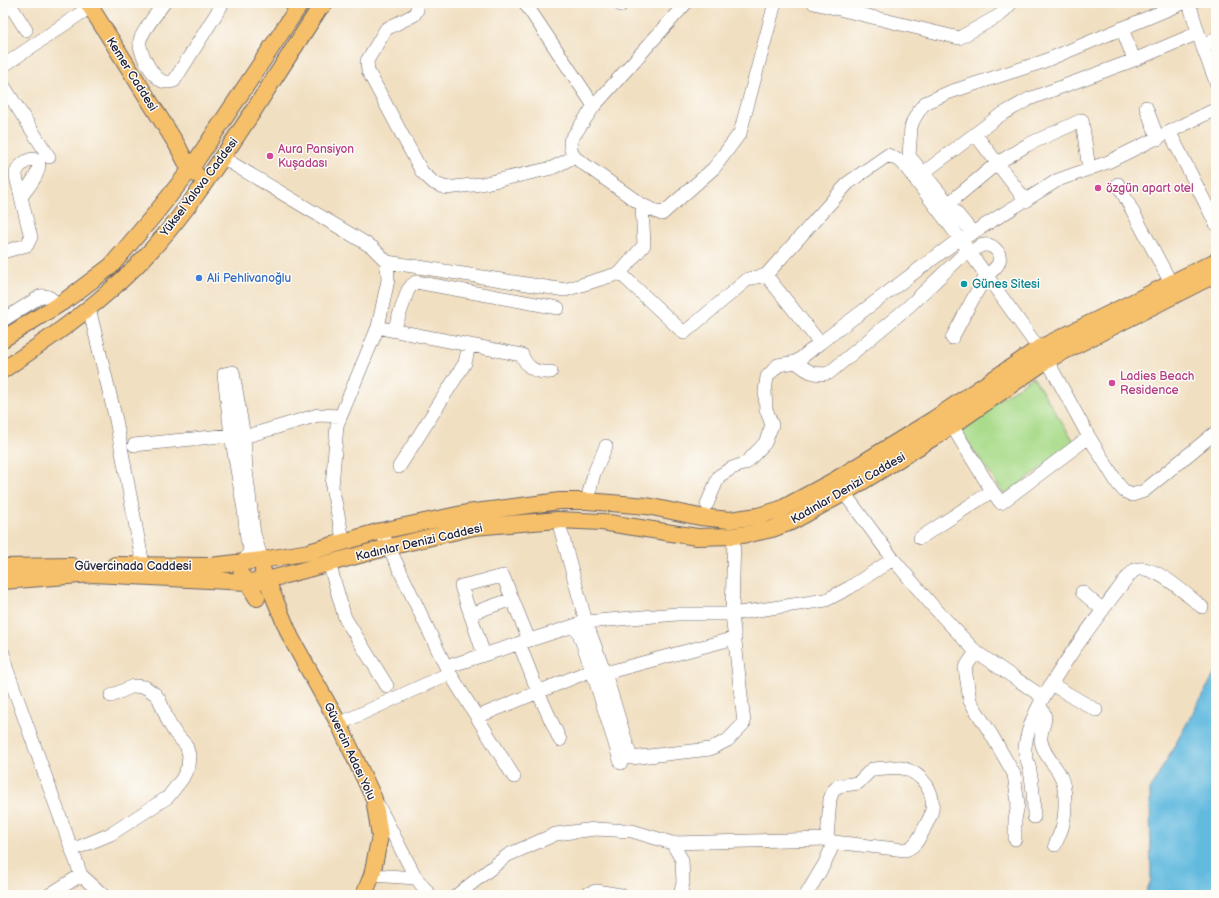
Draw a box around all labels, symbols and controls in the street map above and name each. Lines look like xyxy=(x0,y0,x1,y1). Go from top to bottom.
street label: Kemer Caddesi xyxy=(103,35,160,114)
street label: Yüksel Yalova Caddesi xyxy=(157,135,242,241)
place label: Aura Pansiyon Kuşadası xyxy=(278,142,354,171)
marker: Aura Pansiyon Kuşadası xyxy=(265,151,275,161)
place label: özgün apart otel xyxy=(1106,181,1194,196)
marker: özgün apart otel xyxy=(1093,183,1103,193)
place label: Ali Pehlivanoğlu xyxy=(207,271,291,286)
marker: Ali Pehlivanoğlu xyxy=(194,273,204,283)
place label: Günes Sitesi xyxy=(972,277,1040,292)
marker: Günes Sitesi xyxy=(959,279,969,289)
place label: Ladies Beach Residence xyxy=(1120,369,1195,398)
marker: Ladies Beach Residence xyxy=(1107,378,1117,388)
street label: Kadınlar Denizi Caddesi xyxy=(788,449,908,527)
street label: Kadınlar Denizi Caddesi xyxy=(354,521,484,564)
street label: Güvercinada Caddesi xyxy=(74,559,192,574)
street label: Güvercin Adası Yolu xyxy=(320,700,379,802)

